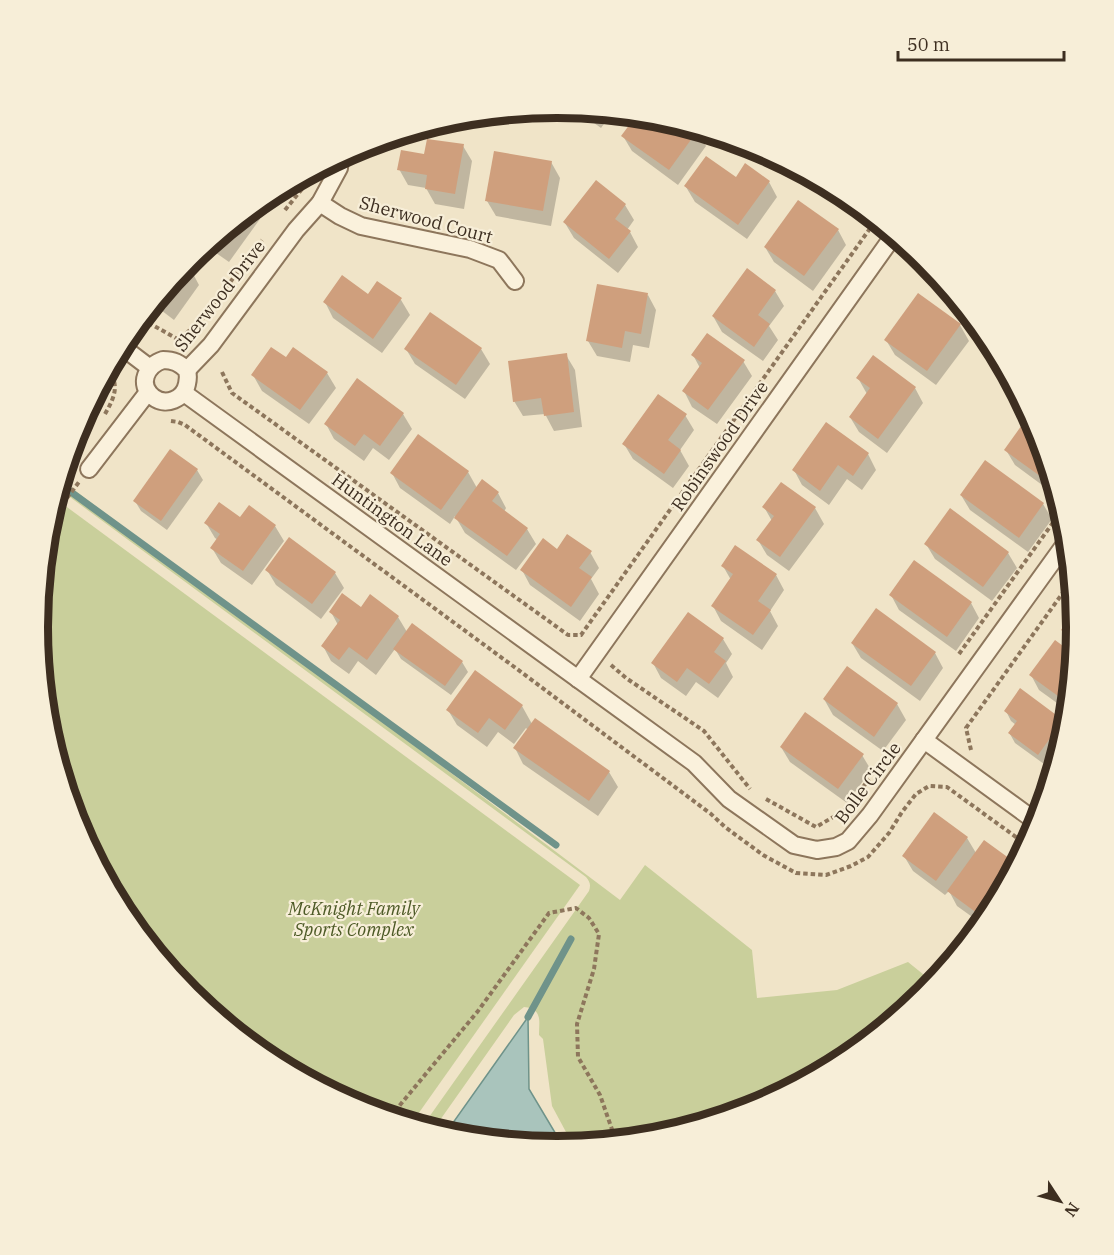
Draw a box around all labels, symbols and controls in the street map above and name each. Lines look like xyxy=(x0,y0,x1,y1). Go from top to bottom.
scale bar xyxy=(898,24,1064,62)
text: 50 m xyxy=(907,33,950,56)
street label: Sherwood Court xyxy=(357,191,495,248)
street label: Sherwood Drive xyxy=(169,235,270,356)
street label: Robinswood Drive xyxy=(666,376,773,515)
street label: Huntington Lane xyxy=(327,468,457,571)
street label: Bolle Circle xyxy=(829,737,906,828)
park label: McKnight Family Sports Complex xyxy=(287,897,421,941)
north arrow xyxy=(1030,1171,1090,1231)
text: N xyxy=(1060,1199,1084,1221)

